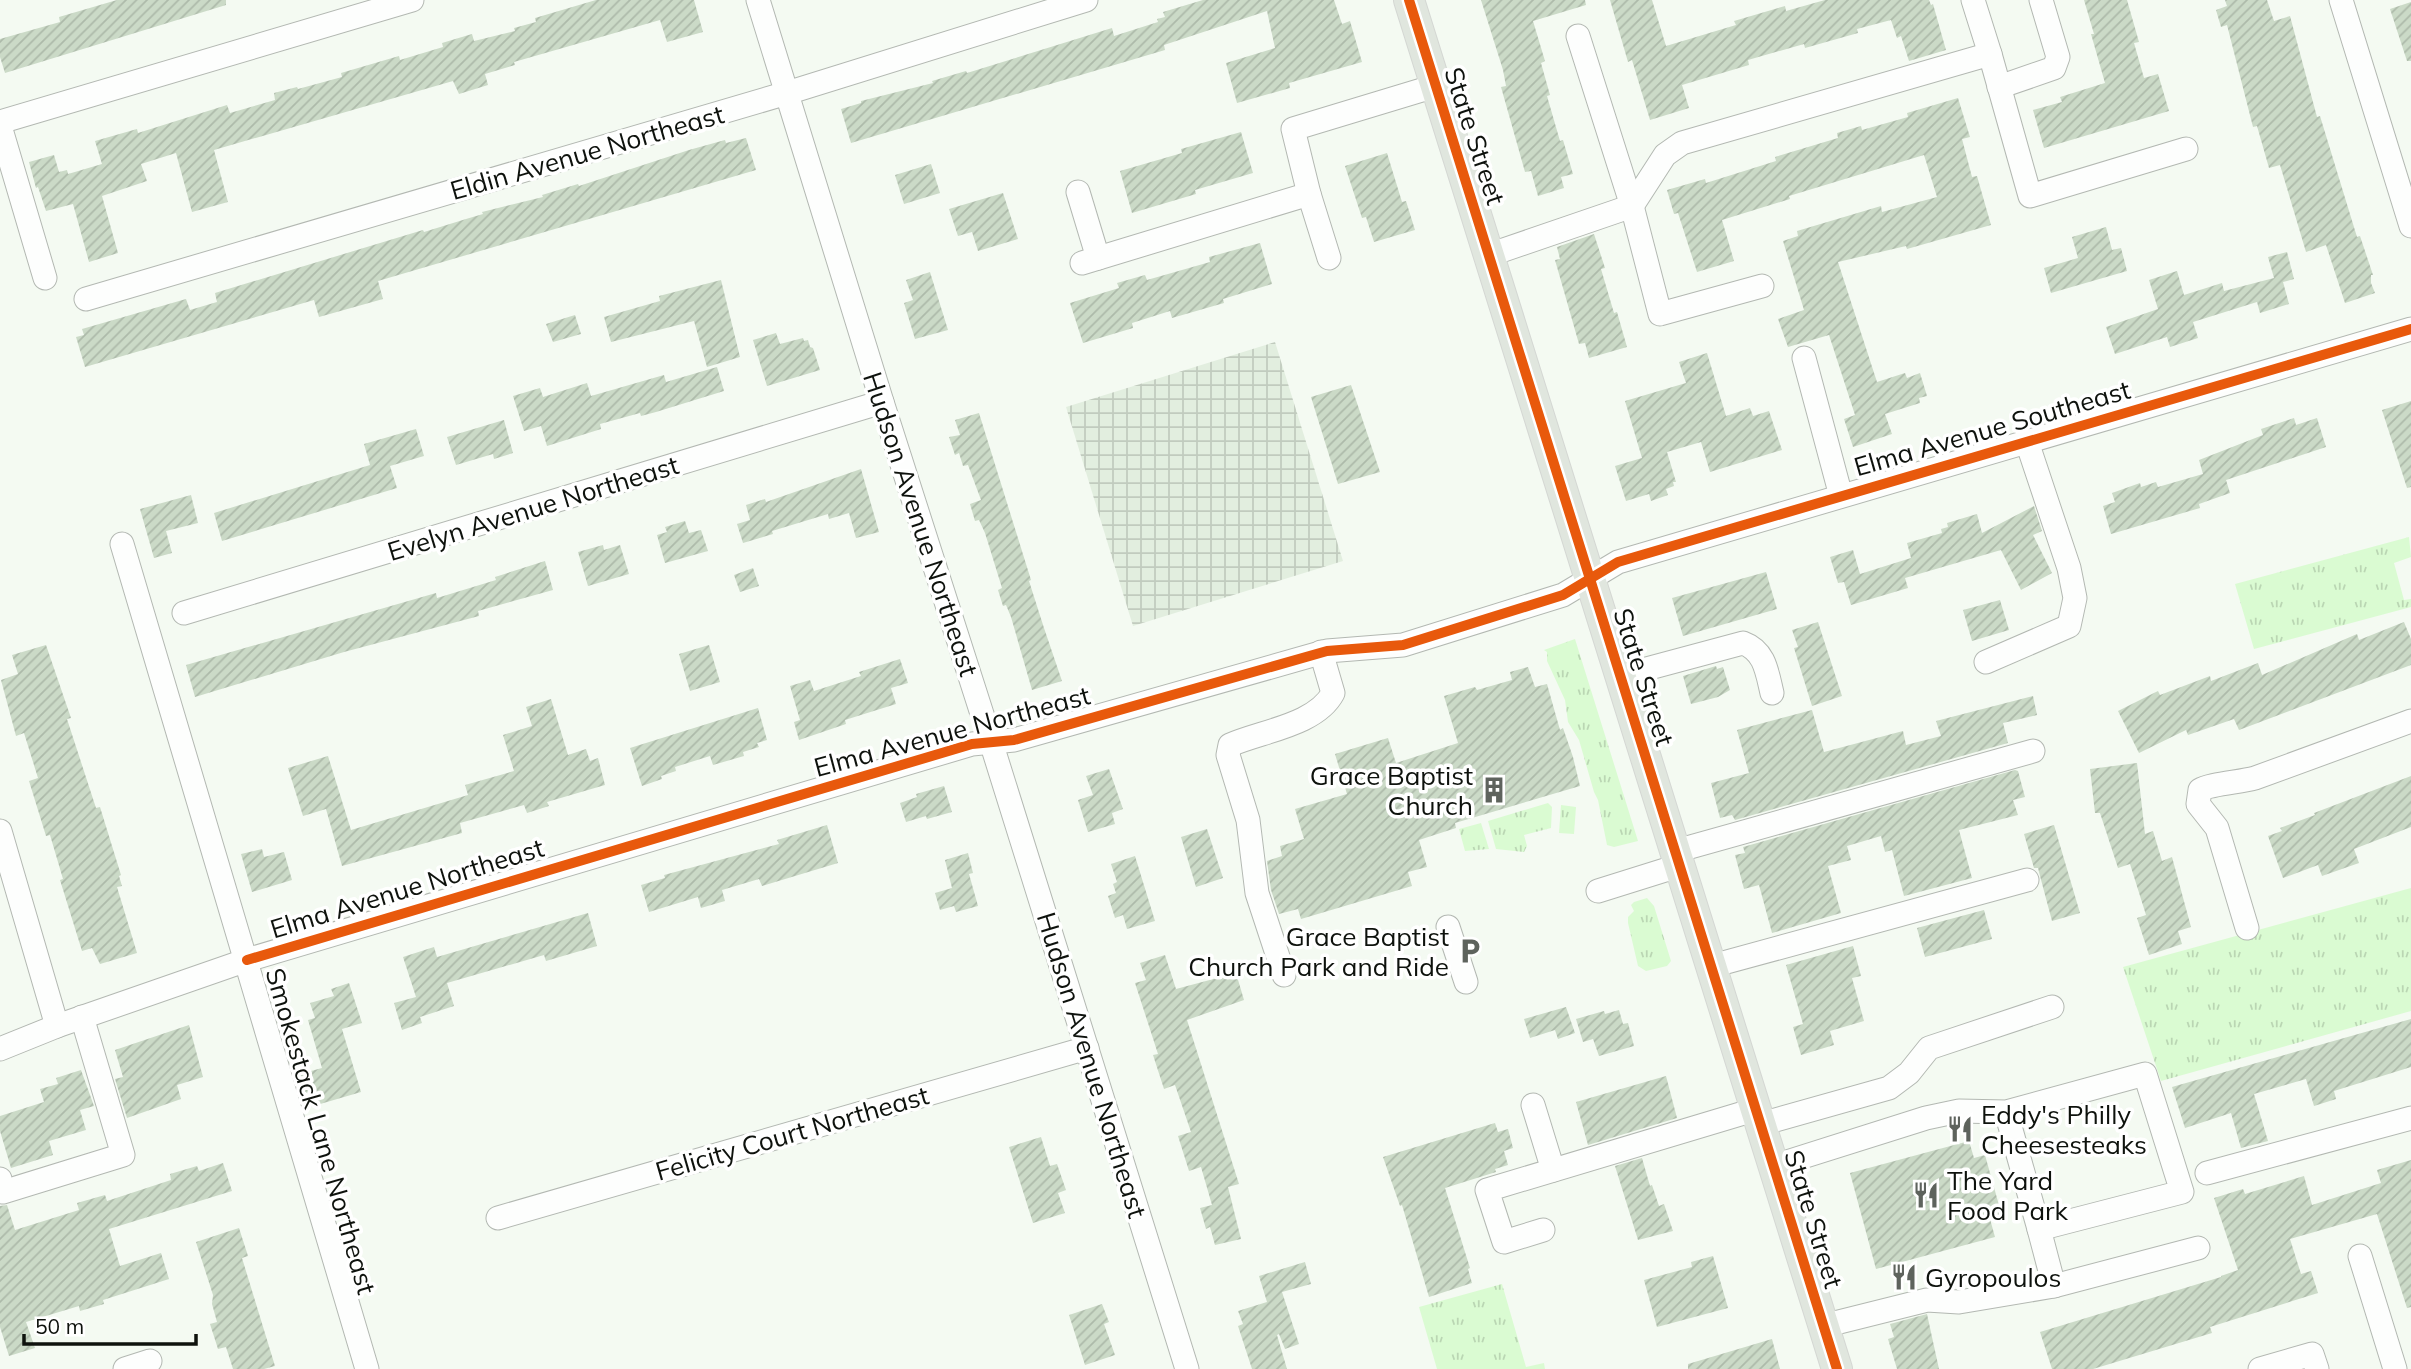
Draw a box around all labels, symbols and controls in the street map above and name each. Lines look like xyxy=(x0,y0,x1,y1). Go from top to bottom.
street label: State Street xyxy=(1437,63,1513,209)
street label: Eldin Avenue Northeast xyxy=(446,97,728,207)
street label: Hudson Avenue Northeast xyxy=(856,368,986,680)
street label: Elma Avenue Southeast xyxy=(1850,373,2134,483)
street label: Evelyn Avenue Northeast xyxy=(384,448,682,568)
street label: State Street xyxy=(1606,604,1682,750)
street label: Elma Avenue Northeast xyxy=(810,678,1094,784)
place label: Grace Baptist Church xyxy=(1310,759,1473,822)
building icon: Grace Baptist Church xyxy=(1479,775,1509,805)
street label: Elma Avenue Northeast xyxy=(266,831,548,945)
street label: Hudson Avenue Northeast xyxy=(1030,908,1154,1222)
place label: Grace Baptist Church Park and Ride xyxy=(1188,920,1449,983)
parking icon: Grace Baptist Church Park and Ride xyxy=(1455,936,1485,966)
street label: Smokestack Lane Northeast xyxy=(259,964,383,1298)
street label: Felicity Court Northeast xyxy=(652,1078,932,1188)
place label: Eddy's Philly Cheesesteaks xyxy=(1981,1098,2147,1161)
restaurant icon: Eddy's Philly Cheesesteaks xyxy=(1945,1114,1975,1144)
street label: State Street xyxy=(1777,1146,1851,1292)
place label: The Yard Food Park xyxy=(1947,1164,2069,1227)
restaurant icon: The Yard Food Park xyxy=(1911,1180,1941,1210)
place label: Gyropoulos xyxy=(1925,1261,2061,1294)
restaurant icon: Gyropoulos xyxy=(1889,1262,1919,1292)
scale bar xyxy=(24,1302,196,1346)
text: 50 m xyxy=(35,1313,84,1339)

